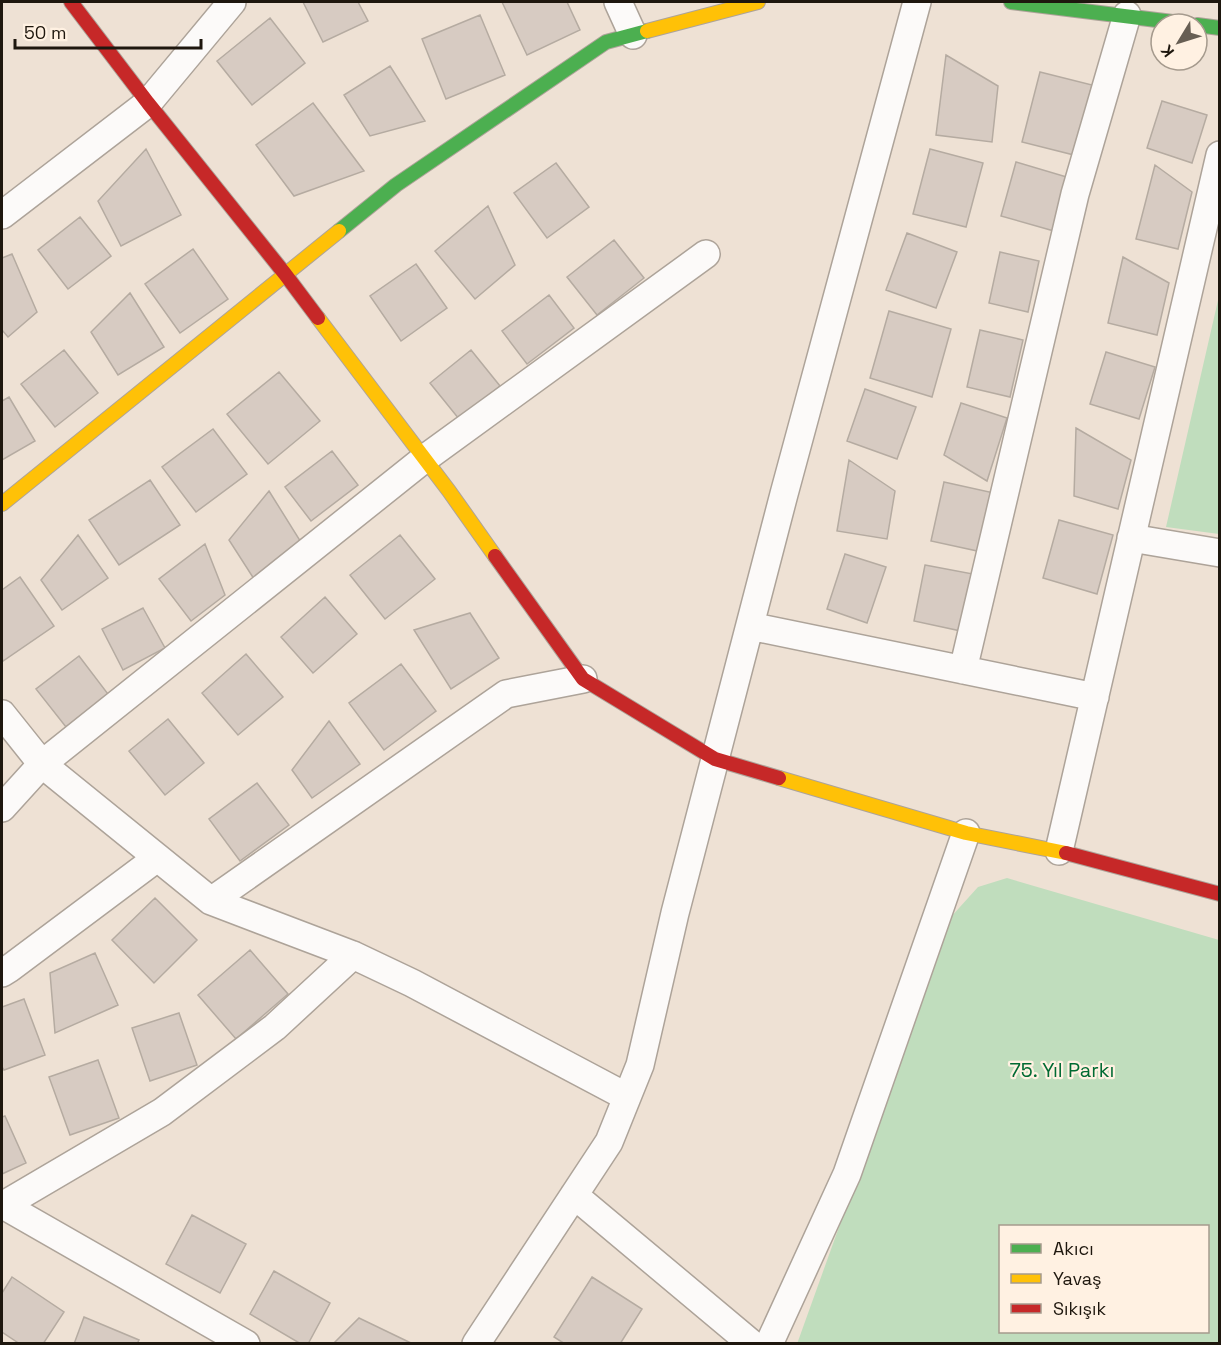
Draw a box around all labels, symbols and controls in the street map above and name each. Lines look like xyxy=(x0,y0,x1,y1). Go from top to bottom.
scale bar xyxy=(15,12,201,50)
north arrow xyxy=(1149,12,1209,72)
text: 50 m xyxy=(24,21,66,44)
text: K xyxy=(1156,41,1179,61)
park label: 75. Yıl Parkı xyxy=(1010,1057,1114,1083)
legend xyxy=(999,1225,1209,1333)
text: Akıcı xyxy=(1053,1237,1094,1260)
text: Yavaş xyxy=(1053,1267,1102,1290)
text: Sıkışık xyxy=(1053,1297,1106,1320)

